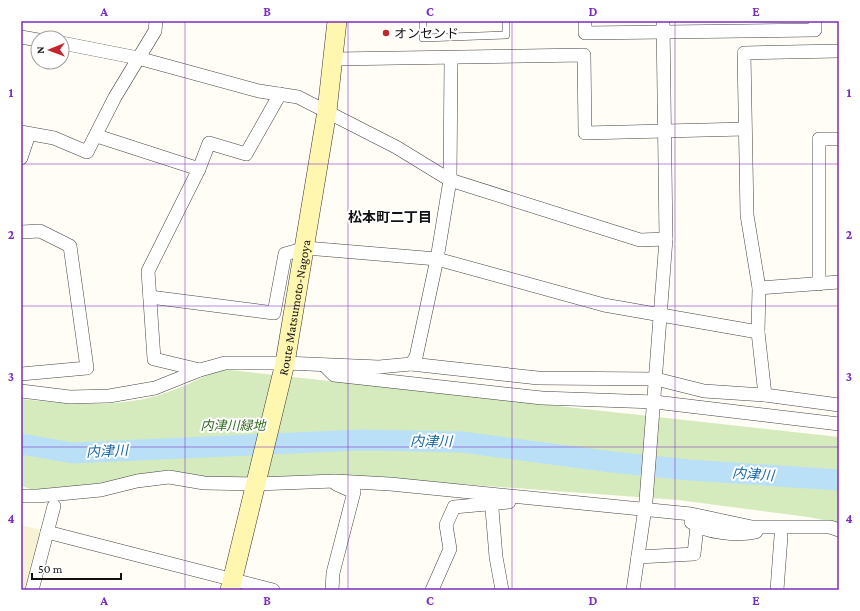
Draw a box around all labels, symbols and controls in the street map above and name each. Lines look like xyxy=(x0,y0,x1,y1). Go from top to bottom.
text: A xyxy=(99,4,108,19)
text: B xyxy=(263,4,271,19)
text: C xyxy=(426,4,434,19)
text: D xyxy=(589,4,598,19)
text: E xyxy=(752,4,760,19)
place label: オンセンド xyxy=(394,26,459,41)
marker: オンセンド xyxy=(381,28,391,38)
north arrow xyxy=(30,30,70,70)
text: N xyxy=(34,46,46,54)
text: 1 xyxy=(9,85,14,100)
text: 1 xyxy=(847,85,852,100)
district label: 松本町二丁目 xyxy=(348,209,432,225)
text: 2 xyxy=(8,227,15,242)
text: 2 xyxy=(846,227,853,242)
street label: Route Matsumoto-Nagoya xyxy=(275,238,313,377)
text: 3 xyxy=(8,369,14,384)
text: 3 xyxy=(846,369,852,384)
park label: 内津川緑地 xyxy=(200,418,267,433)
water label: 内津川 xyxy=(410,433,454,449)
water label: 内津川 xyxy=(86,442,130,460)
water label: 内津川 xyxy=(731,465,777,484)
text: 4 xyxy=(7,511,15,526)
text: 4 xyxy=(845,511,853,526)
scale bar xyxy=(32,555,121,581)
text: 50 m xyxy=(38,562,63,576)
text: A xyxy=(99,593,108,608)
text: B xyxy=(263,593,271,608)
text: C xyxy=(426,593,434,608)
text: D xyxy=(589,593,598,608)
text: E xyxy=(752,593,760,608)

